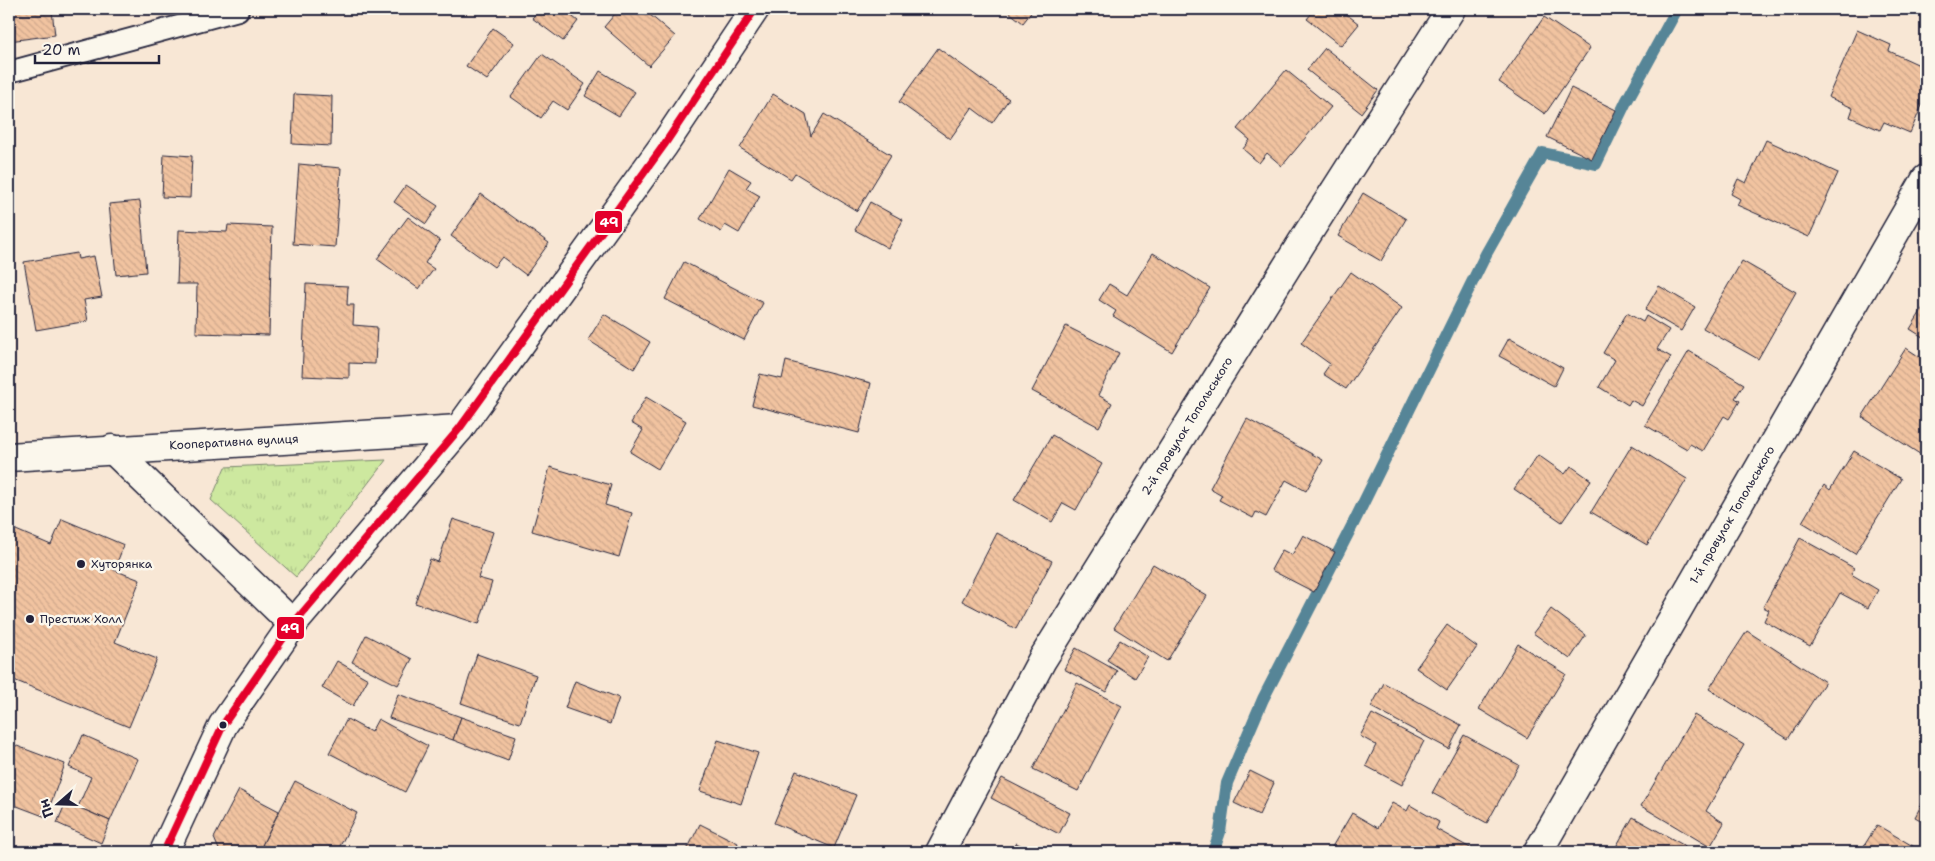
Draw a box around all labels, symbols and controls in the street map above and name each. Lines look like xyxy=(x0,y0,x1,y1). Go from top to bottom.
scale bar xyxy=(35,32,159,64)
text: 20 m xyxy=(42,40,81,60)
line badge: 49 xyxy=(594,210,623,234)
text: 49 xyxy=(599,213,619,231)
street label: 2-й провулок Топольського xyxy=(1138,354,1236,498)
street label: Кооперативна вулиця xyxy=(169,431,299,453)
street label: 1-й провулок Топольського xyxy=(1686,443,1778,587)
place label: Хуторянка xyxy=(91,556,153,572)
marker: Хуторянка xyxy=(75,558,87,570)
place label: Престиж Холл xyxy=(40,611,122,627)
marker: Престиж Холл xyxy=(24,613,36,625)
line badge: 49 xyxy=(276,616,305,640)
text: 49 xyxy=(280,619,300,637)
unlabelled marker xyxy=(218,720,228,730)
north arrow xyxy=(32,778,82,828)
text: Пн xyxy=(34,797,57,820)

